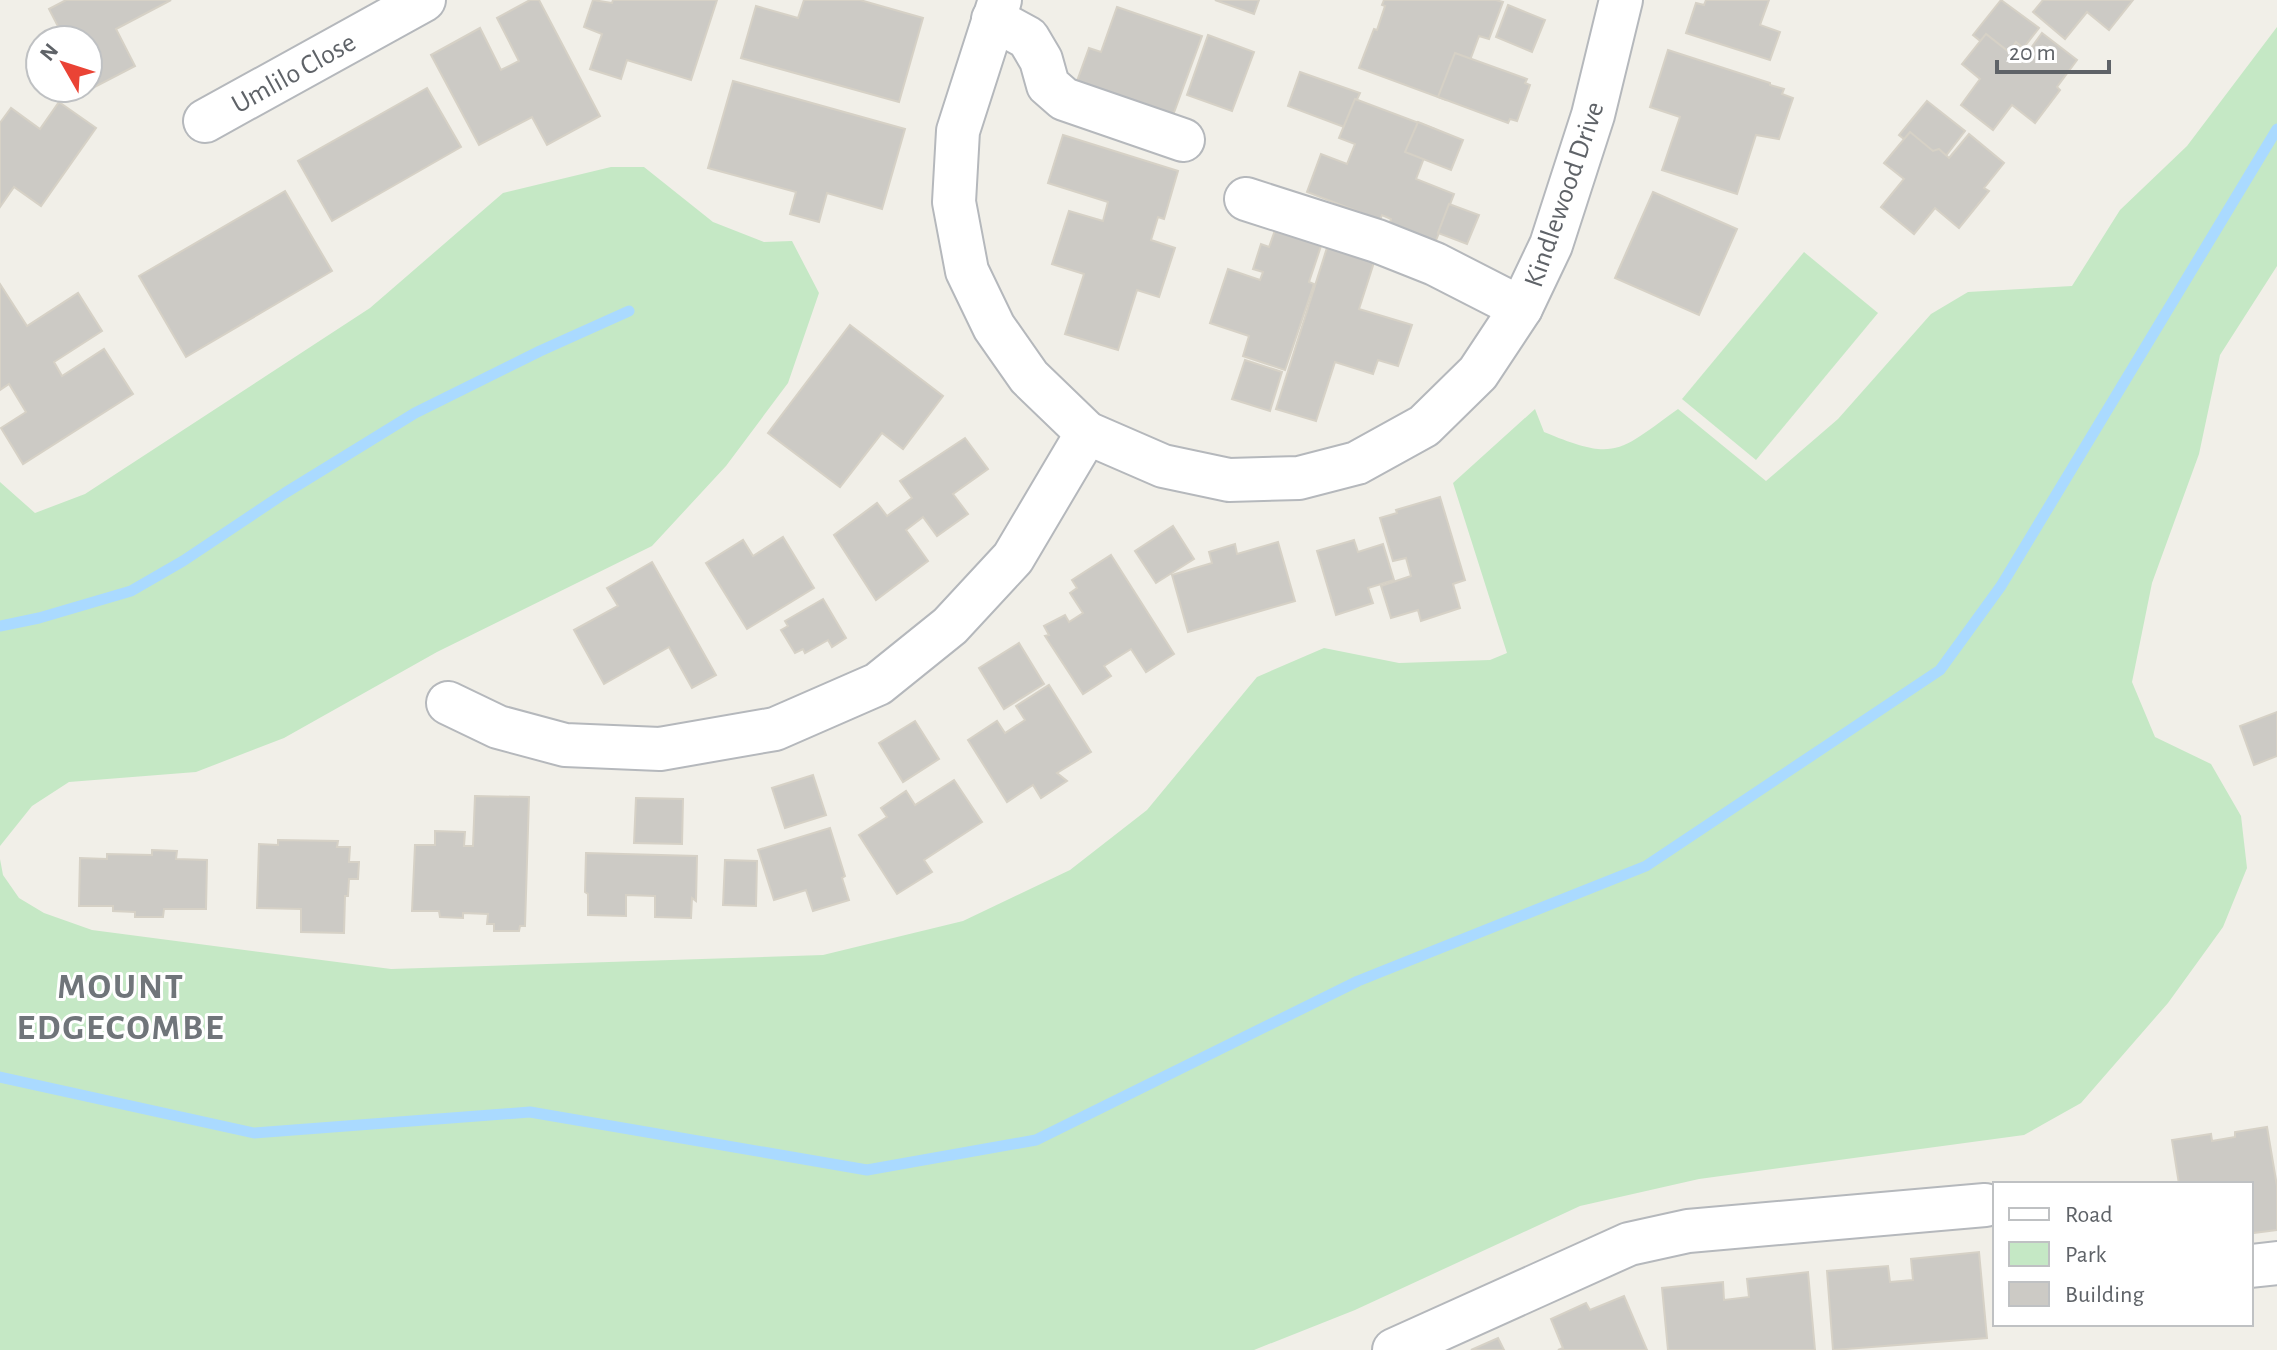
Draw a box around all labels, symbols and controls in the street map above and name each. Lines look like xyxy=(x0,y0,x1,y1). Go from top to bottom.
north arrow xyxy=(24,24,104,104)
scale bar xyxy=(1997,24,2109,74)
street label: Umlilo Close xyxy=(227,28,361,119)
text: N xyxy=(36,39,63,65)
text: 20 m xyxy=(2009,41,2056,65)
street label: Kindlewood Drive xyxy=(1520,98,1610,291)
district label: MOUNT EDGECOMBE xyxy=(17,969,225,1046)
legend xyxy=(1993,1182,2253,1326)
text: Road xyxy=(2065,1203,2113,1227)
text: Park xyxy=(2065,1243,2106,1267)
text: Building xyxy=(2065,1283,2144,1307)

